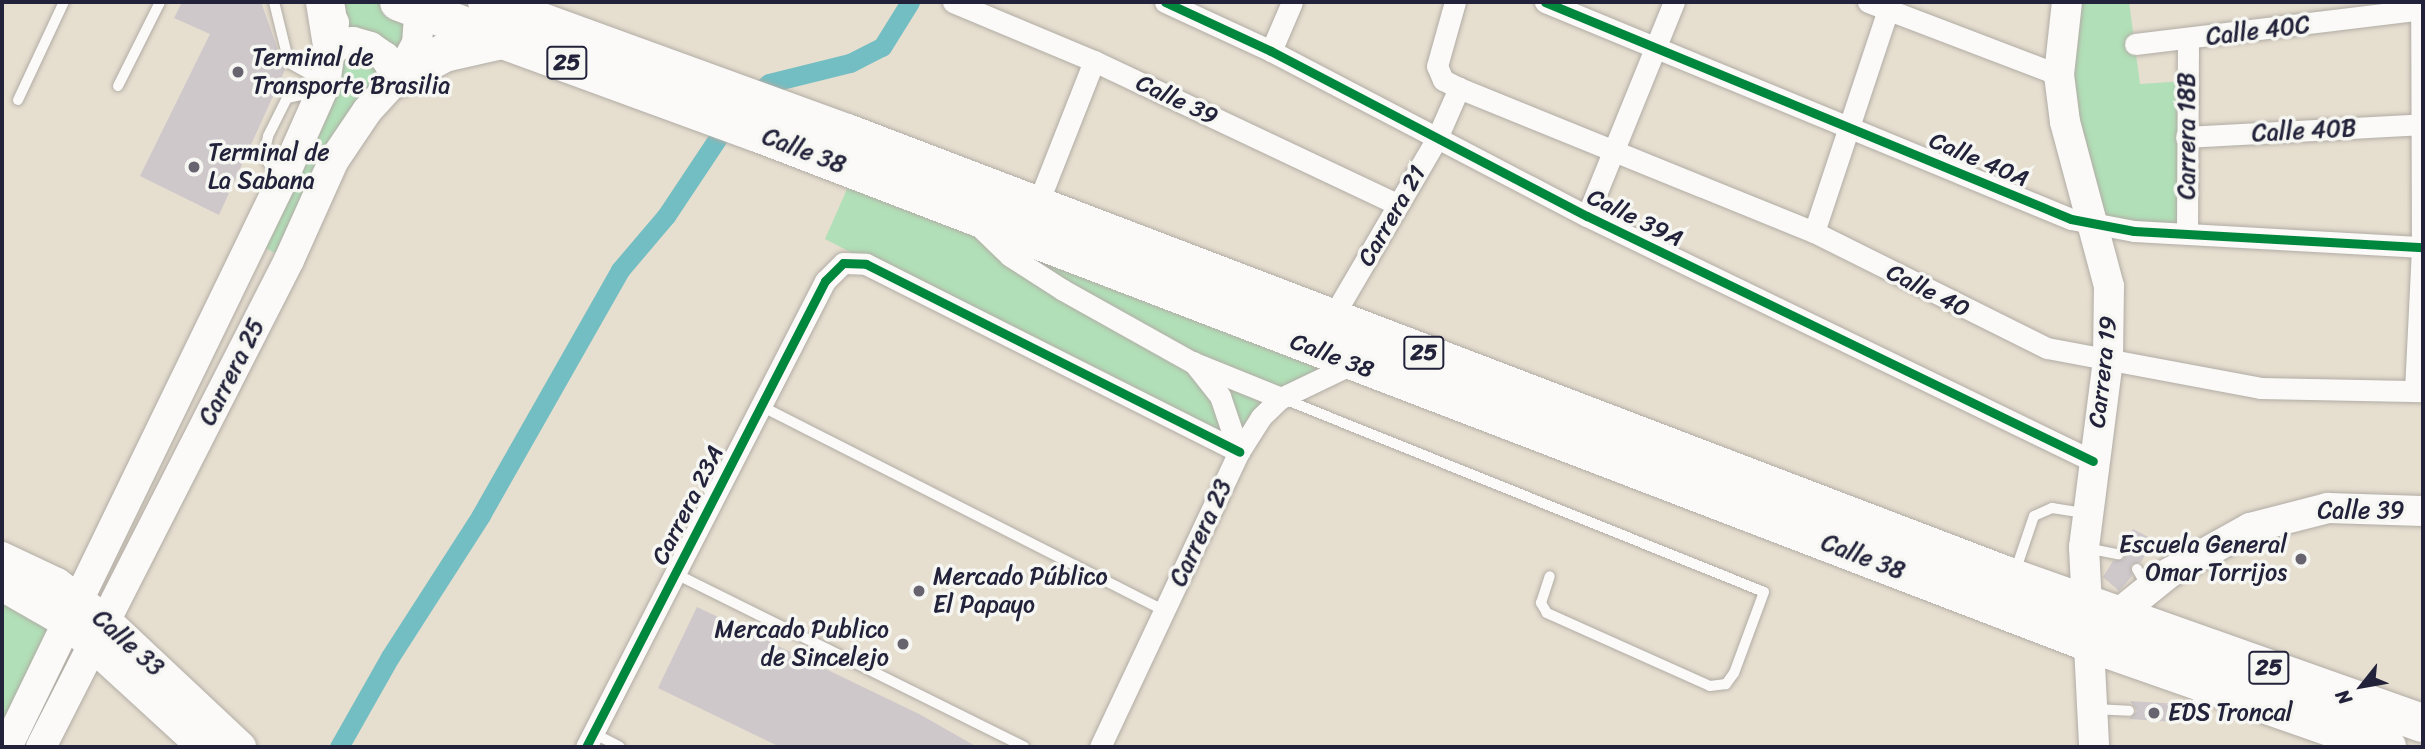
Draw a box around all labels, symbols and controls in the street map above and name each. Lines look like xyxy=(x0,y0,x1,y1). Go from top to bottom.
street label: Calle 40C xyxy=(2204,10,2312,52)
place label: Terminal de Transporte Brasilia xyxy=(252,44,450,100)
road number: 25 xyxy=(546,44,588,82)
marker: Terminal de Transporte Brasilia xyxy=(230,64,246,80)
street label: Calle 39 xyxy=(1131,69,1223,131)
street label: Carrera 18B xyxy=(2173,72,2201,200)
street label: Calle 40B xyxy=(2251,114,2357,148)
street label: Calle 38 xyxy=(758,122,850,180)
street label: Calle 40A xyxy=(1925,126,2033,194)
place label: Terminal de La Sabana xyxy=(208,139,330,195)
marker: Terminal de La Sabana xyxy=(186,159,202,175)
street label: Carrera 21 xyxy=(1352,161,1432,271)
street label: Calle 39A xyxy=(1582,182,1688,254)
street label: Calle 40 xyxy=(1882,258,1974,324)
street label: Carrera 25 xyxy=(193,314,271,430)
street label: Carrera 19 xyxy=(2083,315,2123,429)
street label: Calle 38 xyxy=(1286,327,1378,385)
road number: 25 xyxy=(1403,334,1445,372)
street label: Carrera 23A xyxy=(646,441,730,569)
street label: Carrera 23 xyxy=(1164,475,1238,591)
street label: Calle 39 xyxy=(2317,497,2405,525)
street label: Calle 38 xyxy=(1817,528,1909,586)
place label: Escuela General Omar Torrijos xyxy=(2119,531,2287,587)
marker: Escuela General Omar Torrijos xyxy=(2293,551,2309,567)
place label: Mercado Público El Papayo xyxy=(933,563,1108,619)
marker: Mercado Público El Papayo xyxy=(911,583,927,599)
street label: Calle 33 xyxy=(87,604,169,682)
place label: Mercado Publico de Sincelejo xyxy=(715,616,889,672)
marker: Mercado Publico de Sincelejo xyxy=(895,636,911,652)
road number: 25 xyxy=(2248,648,2290,688)
north arrow xyxy=(2327,651,2397,721)
text: N xyxy=(2326,683,2361,711)
place label: EDS Troncal xyxy=(2168,699,2294,727)
marker: EDS Troncal xyxy=(2146,705,2162,721)

